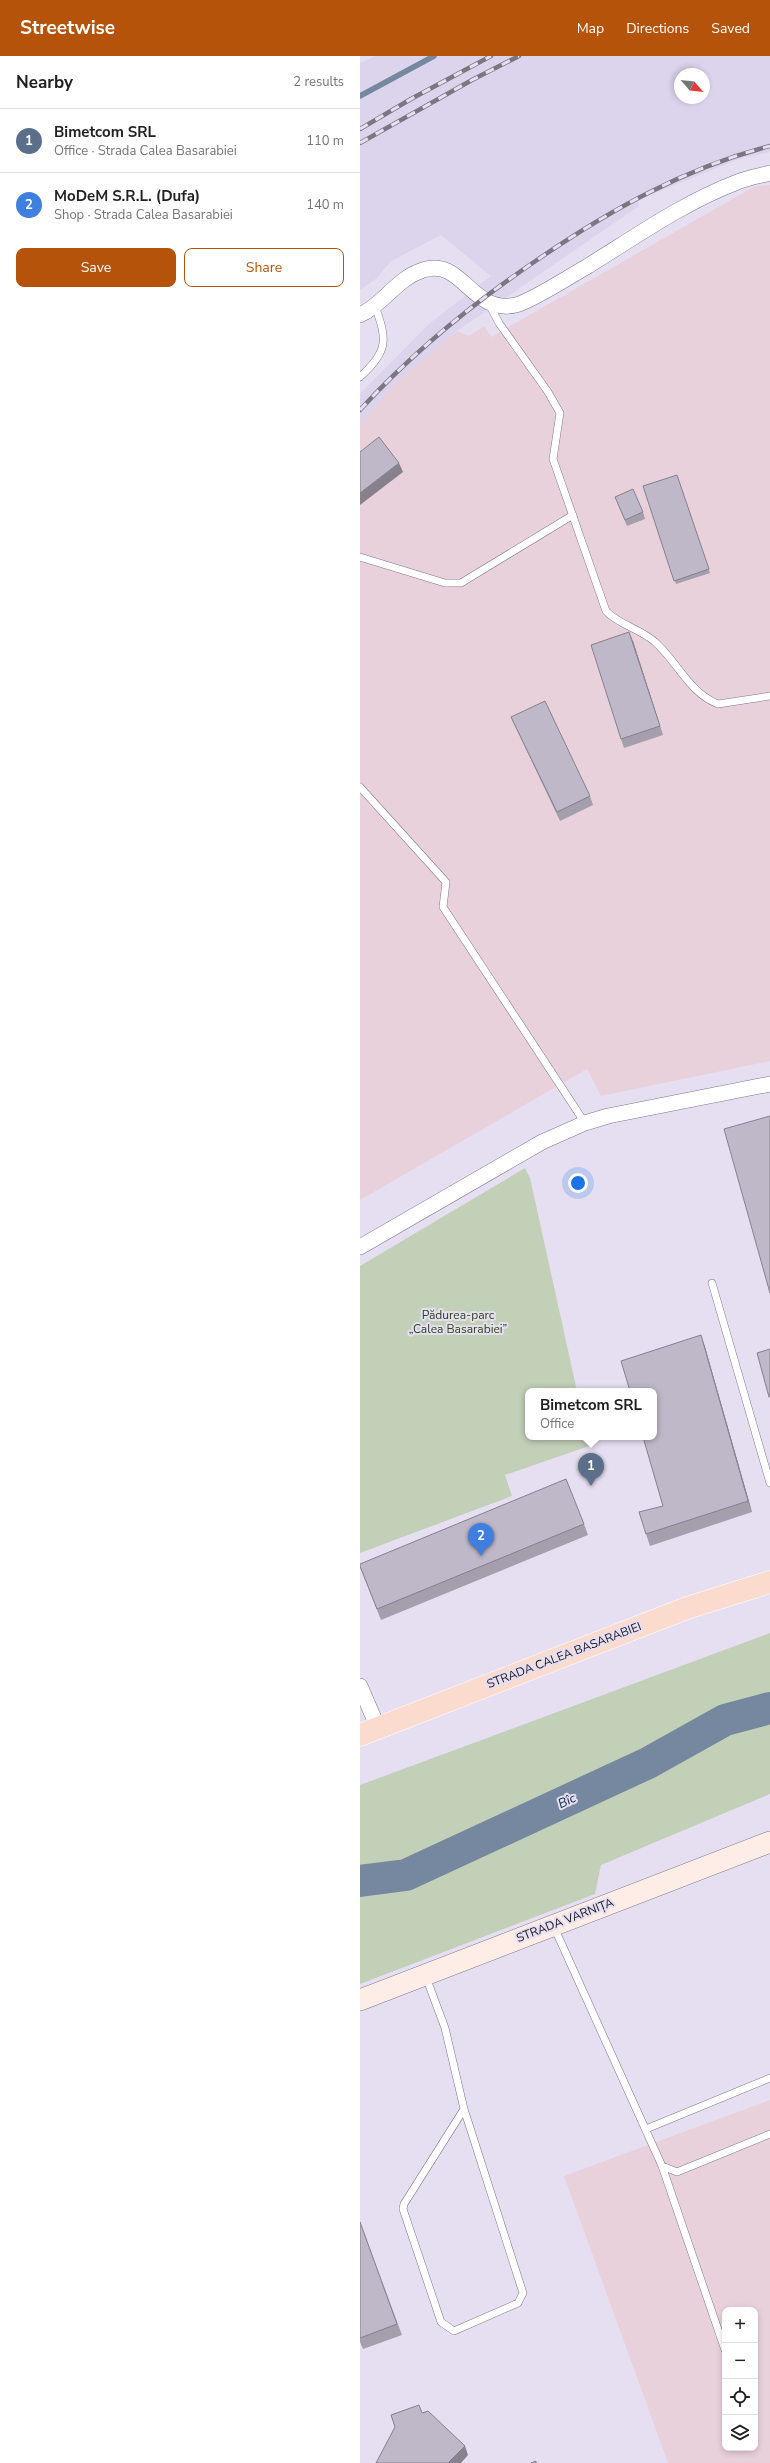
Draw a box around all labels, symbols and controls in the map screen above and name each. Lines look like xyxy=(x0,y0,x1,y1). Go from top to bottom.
text: Streetwise xyxy=(20,15,115,41)
text: Map xyxy=(577,19,604,38)
text: Directions xyxy=(626,19,689,38)
text: Saved xyxy=(711,19,750,38)
north arrow xyxy=(674,68,710,104)
text: Nearby xyxy=(16,71,73,94)
text: 2 results xyxy=(293,73,344,91)
text: Bimetcom SRL xyxy=(54,122,156,142)
text: 1 xyxy=(25,132,33,150)
text: 110 m xyxy=(306,132,344,150)
text: Office · Strada Calea Basarabiei xyxy=(54,142,237,160)
text: MoDeM S.R.L. (Dufa) xyxy=(54,186,200,206)
text: 2 xyxy=(25,196,33,214)
text: 140 m xyxy=(306,196,344,214)
text: Shop · Strada Calea Basarabiei xyxy=(54,206,233,224)
button: Save xyxy=(16,248,176,287)
button: Share xyxy=(184,248,344,287)
your location xyxy=(568,1173,588,1193)
park label: Pădurea-parc „Calea Basarabiei” xyxy=(409,1307,507,1337)
popup xyxy=(525,1388,657,1440)
text: Bimetcom SRL xyxy=(540,1395,642,1415)
text: Office xyxy=(540,1415,574,1433)
pin: 1 xyxy=(578,1453,604,1486)
pin: 2 xyxy=(468,1523,494,1556)
street label: STRADA CALEA BASARABIEI xyxy=(485,1618,643,1692)
water label: Bîc xyxy=(555,1789,580,1813)
street label: STRADA VARNIȚA xyxy=(514,1894,616,1946)
map controls xyxy=(722,2307,758,2451)
button: + xyxy=(722,2307,758,2343)
button: − xyxy=(722,2343,758,2379)
button: locate xyxy=(722,2379,758,2415)
button: layers xyxy=(722,2415,758,2451)

